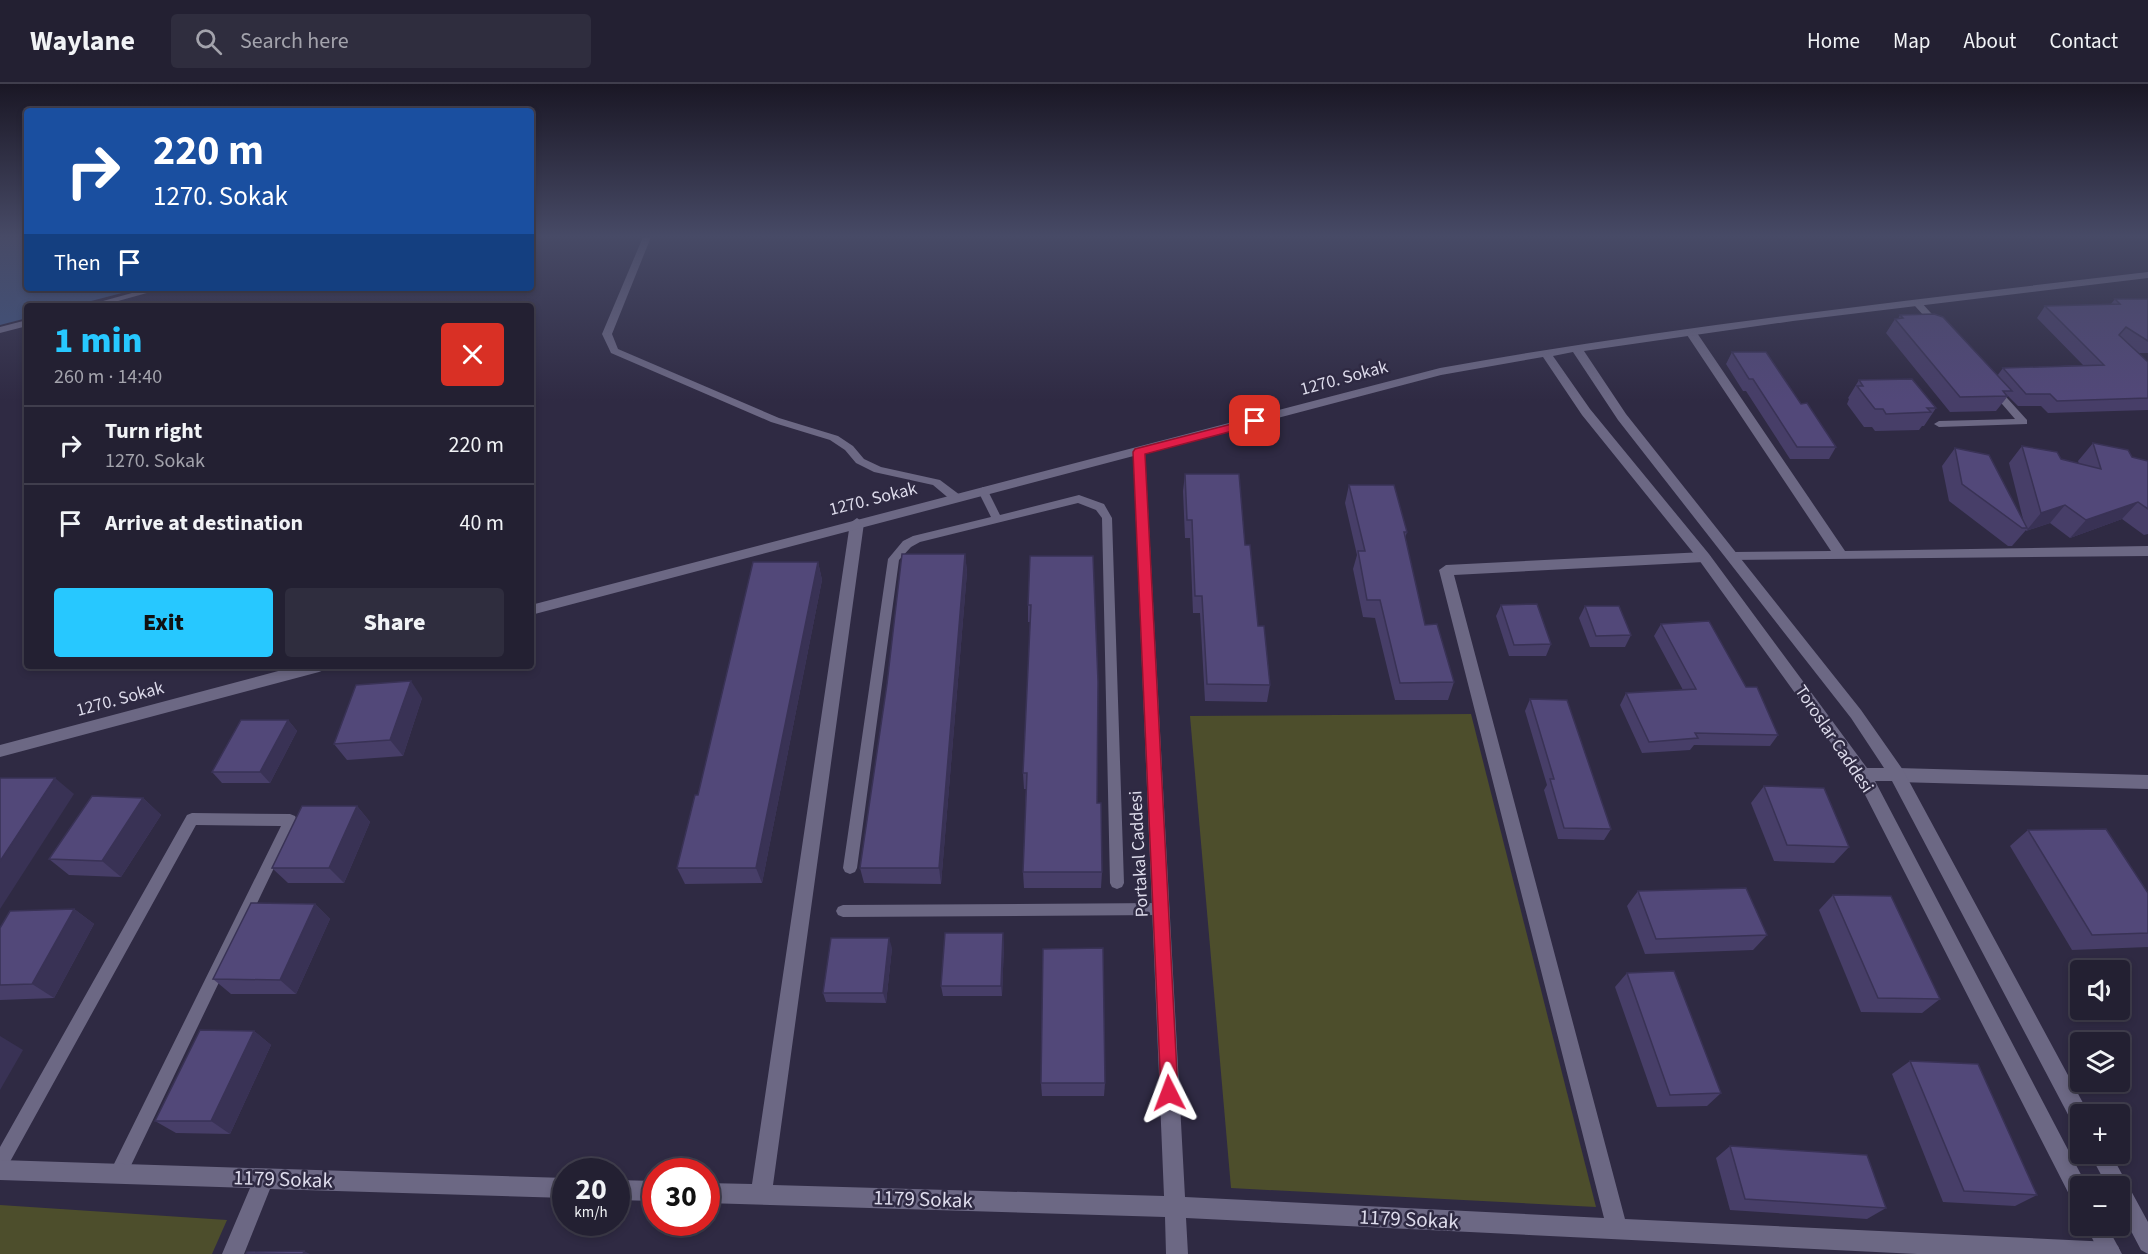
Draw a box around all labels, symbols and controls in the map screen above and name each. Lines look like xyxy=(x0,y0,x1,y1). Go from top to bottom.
search box xyxy=(171,14,591,68)
text: Waylane xyxy=(30,21,135,61)
icon: search xyxy=(192,25,225,58)
text: Search here xyxy=(240,25,349,57)
text: Home xyxy=(1807,26,1860,56)
text: Map xyxy=(1893,26,1931,56)
text: About xyxy=(1964,26,2016,56)
text: Contact xyxy=(2049,26,2118,56)
text: 220 m xyxy=(153,121,264,181)
icon: right xyxy=(54,132,132,210)
text: 1270. Sokak xyxy=(153,177,288,216)
icon: arrive xyxy=(113,246,146,279)
text: Then xyxy=(54,247,101,279)
text: 1 min xyxy=(54,315,142,366)
button: close xyxy=(441,323,504,386)
street label: 1270. Sokak xyxy=(1297,354,1391,402)
text: 260 m · 14:40 xyxy=(54,363,162,391)
pin xyxy=(1229,395,1280,446)
icon: arrive xyxy=(1238,404,1271,437)
text: Turn right xyxy=(105,415,202,447)
icon: right xyxy=(54,429,87,462)
text: 220 m xyxy=(449,429,504,461)
text: 1270. Sokak xyxy=(105,447,205,475)
street label: 1270. Sokak xyxy=(826,476,920,522)
icon: arrive xyxy=(54,507,87,540)
text: Arrive at destination xyxy=(105,507,303,539)
text: 40 m xyxy=(459,507,504,539)
button: Exit xyxy=(54,588,273,657)
button: Share xyxy=(285,588,504,657)
street label: 1270. Sokak xyxy=(73,675,167,723)
street label: Toroslar Caddesi xyxy=(1789,680,1879,798)
street label: Portakal Caddesi xyxy=(1123,790,1155,918)
map controls xyxy=(2070,960,2130,1236)
button: sound xyxy=(2070,960,2130,1020)
button: layers xyxy=(2070,1032,2130,1092)
position arrow xyxy=(1137,1061,1201,1125)
button: + xyxy=(2070,1104,2130,1164)
speed limit sign: 30 xyxy=(642,1158,720,1236)
street label: 1179 Sokak xyxy=(233,1162,334,1196)
text: 20 xyxy=(575,1168,607,1211)
button: − xyxy=(2070,1176,2130,1236)
street label: 1179 Sokak xyxy=(873,1182,974,1216)
street label: 1179 Sokak xyxy=(1358,1201,1460,1237)
text: km/h xyxy=(574,1202,608,1223)

